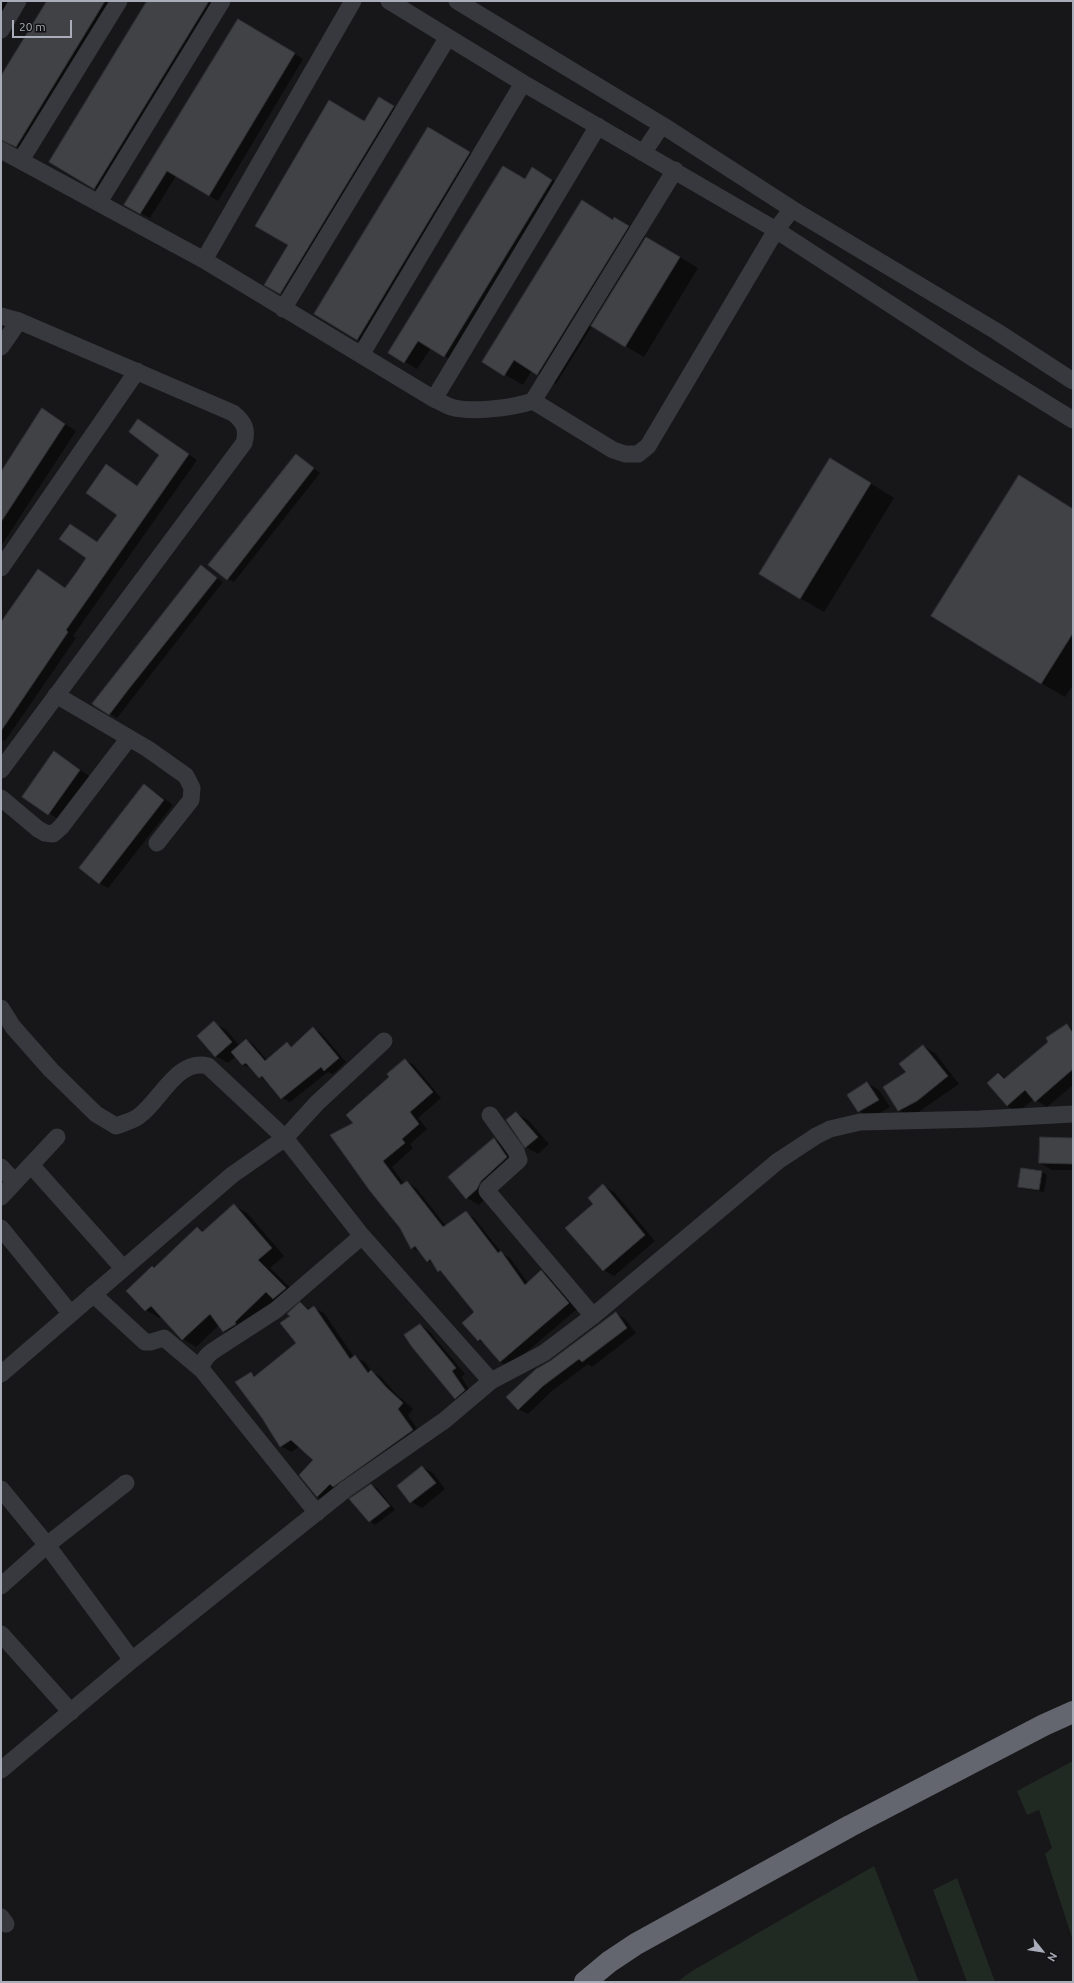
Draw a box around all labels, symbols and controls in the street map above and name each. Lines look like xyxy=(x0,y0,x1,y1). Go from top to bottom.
scale bar xyxy=(14,12,74,38)
text: 20 m xyxy=(19,20,46,33)
north arrow xyxy=(1022,1931,1062,1971)
text: N xyxy=(1045,1950,1060,1964)

